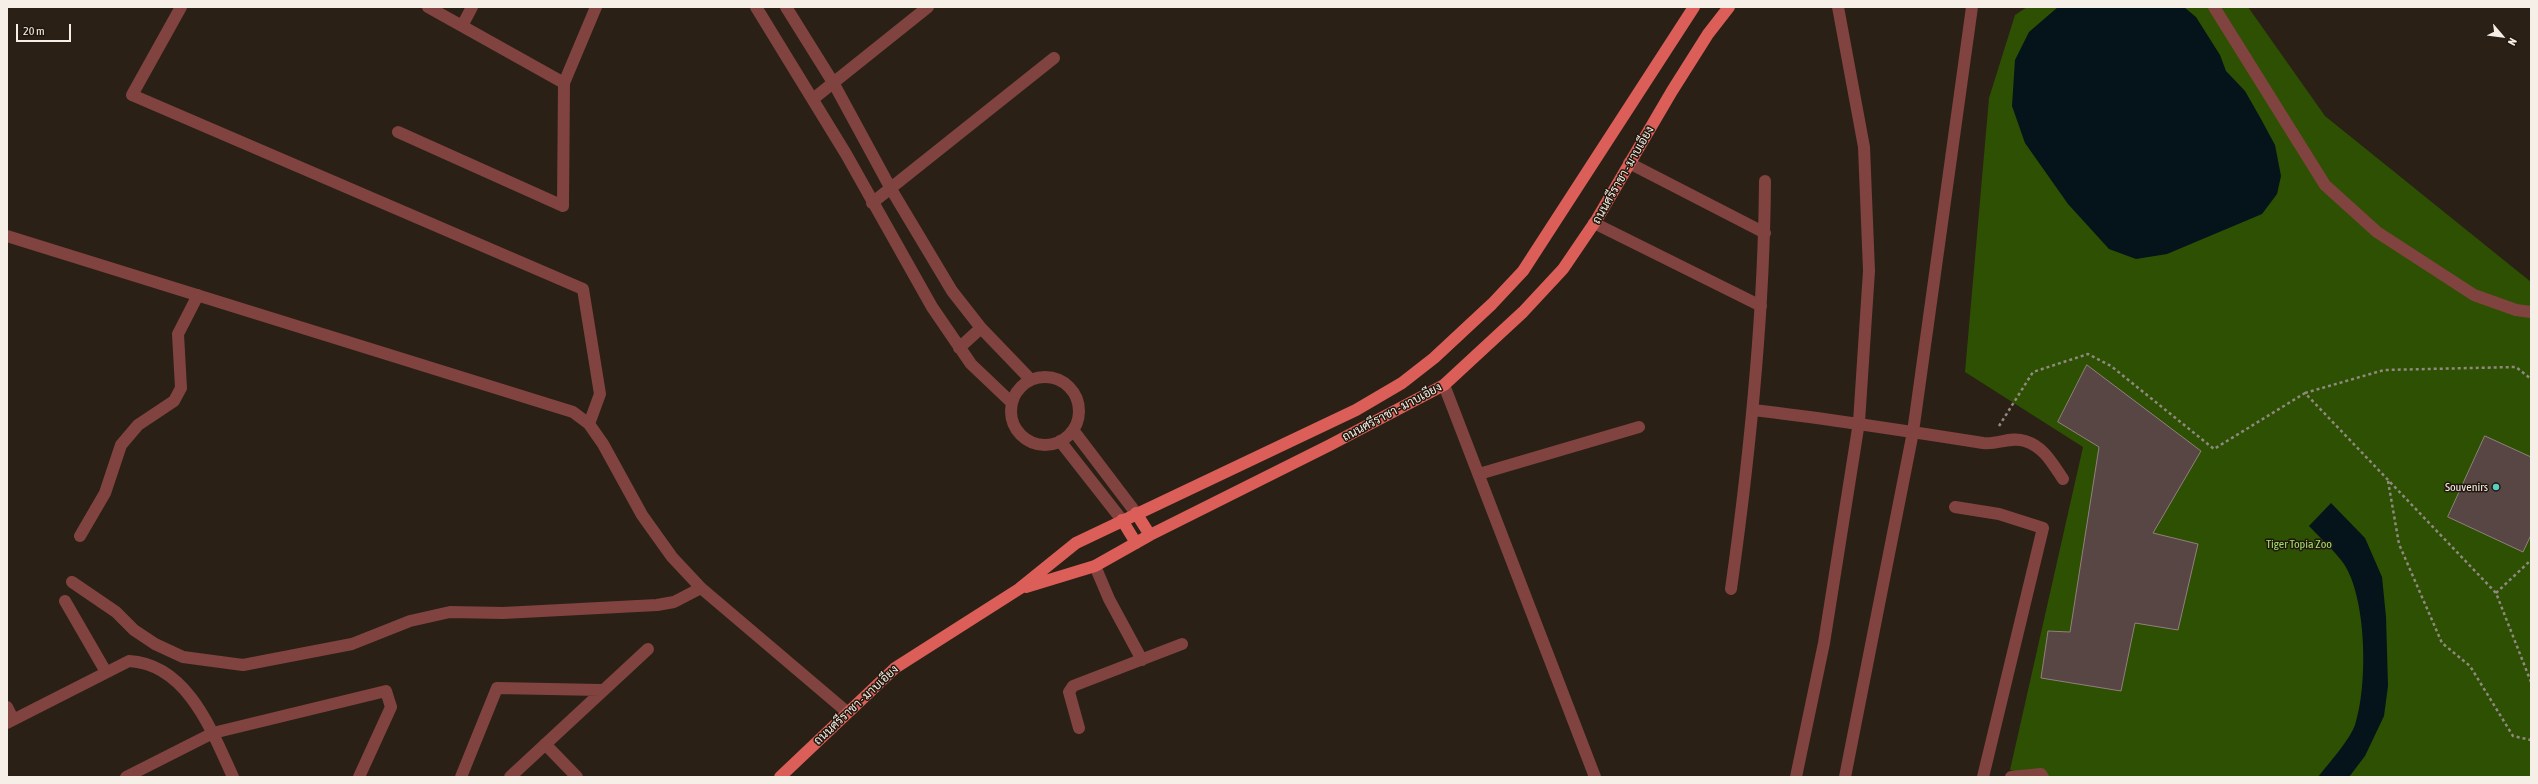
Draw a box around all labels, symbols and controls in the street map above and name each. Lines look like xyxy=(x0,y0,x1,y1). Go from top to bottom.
scale bar xyxy=(18,16,73,42)
north arrow xyxy=(2482,16,2522,56)
text: 20 m xyxy=(23,24,45,38)
text: N xyxy=(2506,36,2519,47)
street label: ถนนศรีราชา - มาบเอียง xyxy=(1589,124,1657,226)
street label: ถนนศรีราชา - มาบเอียง xyxy=(1340,380,1444,444)
place label: Souvenirs xyxy=(2445,480,2488,494)
marker: Souvenirs xyxy=(2491,482,2501,492)
park label: Tiger Topia Zoo xyxy=(2266,537,2332,551)
street label: ถนนศรีราชา - มาบเอียง xyxy=(811,662,901,748)

